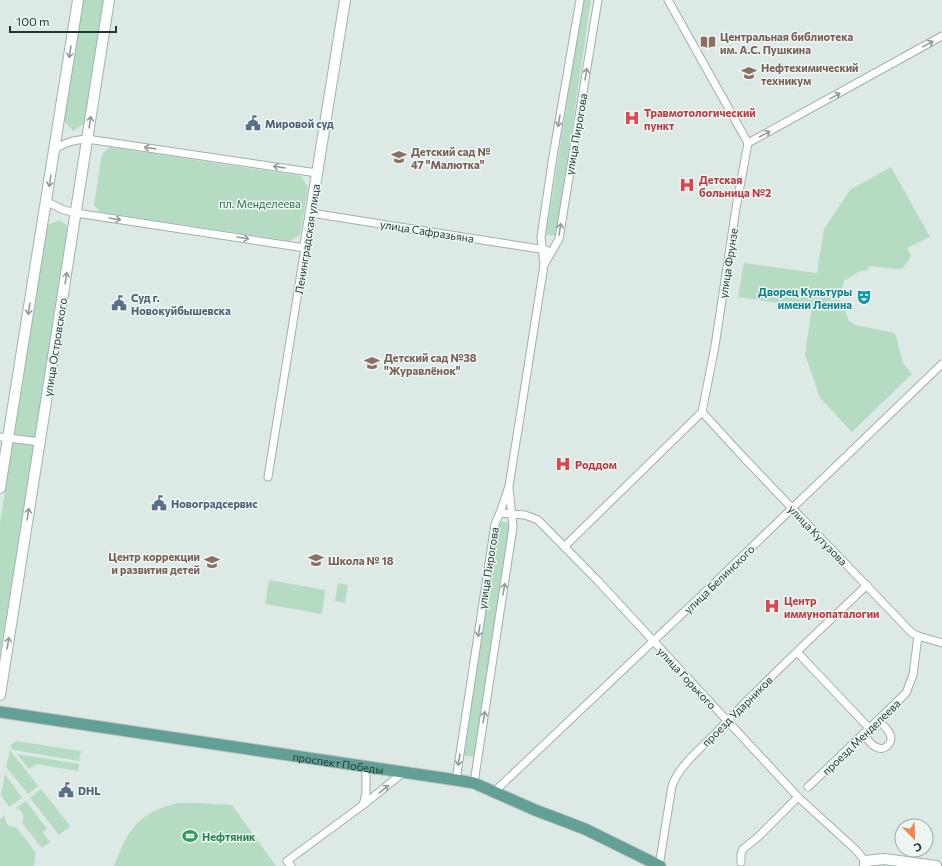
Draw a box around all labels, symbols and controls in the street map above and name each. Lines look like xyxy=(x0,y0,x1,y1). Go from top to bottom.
scale bar xyxy=(10,8,116,34)
text: 100 m xyxy=(16,14,50,28)
place label: Центральная библиотека им. А.С. Пушкина xyxy=(720,30,853,56)
library icon: Центральная библиотека им. А.С. Пушкина xyxy=(699,33,717,51)
one-way arrow xyxy=(922,39,934,47)
one-way arrow xyxy=(66,45,74,58)
place label: Нефтехимический техникум xyxy=(761,61,859,87)
school or university icon: Нефтехимический техникум xyxy=(740,64,758,82)
one-way arrow xyxy=(582,68,590,81)
one-way arrow xyxy=(828,91,840,99)
street label: улица Пирогова xyxy=(562,92,590,176)
place label: Травмотологический пункт xyxy=(644,106,756,132)
hospital icon: Травмотологический пункт xyxy=(623,109,641,127)
public building icon: Мировой суд xyxy=(244,114,262,132)
one-way arrow xyxy=(555,114,563,127)
one-way arrow xyxy=(86,116,94,129)
place label: Мировой суд xyxy=(265,117,334,130)
one-way arrow xyxy=(758,130,770,138)
one-way arrow xyxy=(144,144,157,152)
place label: Детский сад № 47 "Малютка" xyxy=(411,145,490,171)
school or university icon: Детский сад № 47 "Малютка" xyxy=(390,148,408,166)
one-way arrow xyxy=(273,163,286,171)
place label: Детская больница №2 xyxy=(699,173,771,199)
one-way arrow xyxy=(46,174,54,187)
hospital icon: Детская больница №2 xyxy=(678,176,696,194)
street label: Ленинградская улица xyxy=(292,183,322,295)
park label: пл. Менделеева xyxy=(219,197,301,210)
one-way arrow xyxy=(108,215,121,223)
street label: улица Сафразьяна xyxy=(379,217,475,245)
one-way arrow xyxy=(556,223,564,236)
street label: улица Фрунзе xyxy=(716,227,740,299)
one-way arrow xyxy=(237,234,250,242)
one-way arrow xyxy=(62,272,70,285)
place label: Дворец Культуры имени Ленина xyxy=(758,285,852,311)
theatre icon: Дворец Культуры имени Ленина xyxy=(855,288,873,306)
place label: Суд г. Новокуйбышевска xyxy=(131,291,231,317)
public building icon: Суд г. Новокуйбышевска xyxy=(110,294,128,312)
street label: улица Островского xyxy=(41,296,69,397)
one-way arrow xyxy=(25,302,33,315)
place label: Детский сад №38 "Журавлёнок" xyxy=(384,351,477,377)
school or university icon: Детский сад №38 "Журавлёнок" xyxy=(363,354,381,372)
hospital icon: Роддом xyxy=(554,455,572,473)
place label: Роддом xyxy=(575,458,617,471)
public building icon: Новоградсервис xyxy=(150,494,168,512)
place label: Новоградсервис xyxy=(171,497,258,510)
street label: улица Кутузова xyxy=(786,502,850,568)
one-way arrow xyxy=(24,508,32,521)
street label: улица Пирогова xyxy=(475,526,501,610)
street label: улица Белинского xyxy=(681,542,757,616)
place label: Центр коррекции и развития детей xyxy=(108,550,200,576)
school or university icon: Школа № 18 xyxy=(307,551,325,569)
school or university icon: Центр коррекции и развития детей xyxy=(203,553,221,571)
place label: Школа № 18 xyxy=(328,554,394,567)
one-way arrow xyxy=(500,583,508,596)
place label: Центр иммунопаталогии xyxy=(784,594,880,620)
hospital icon: Центр иммунопаталогии xyxy=(763,597,781,615)
one-way arrow xyxy=(475,625,483,638)
one-way arrow xyxy=(4,637,12,650)
street label: улица Горького xyxy=(655,644,719,712)
street label: проезд Ударников xyxy=(699,673,775,749)
street label: проезд Менделеева xyxy=(819,696,903,778)
one-way arrow xyxy=(480,711,488,724)
street label: проспект Победы xyxy=(292,749,385,776)
one-way arrow xyxy=(455,753,463,766)
public building icon: DHL xyxy=(57,781,75,799)
place label: DHL xyxy=(78,784,101,797)
one-way arrow xyxy=(378,785,389,794)
north arrow xyxy=(894,818,934,858)
sports icon: Нефтяник xyxy=(181,827,199,845)
place label: Нефтяник xyxy=(202,830,256,843)
text: С xyxy=(912,840,924,855)

